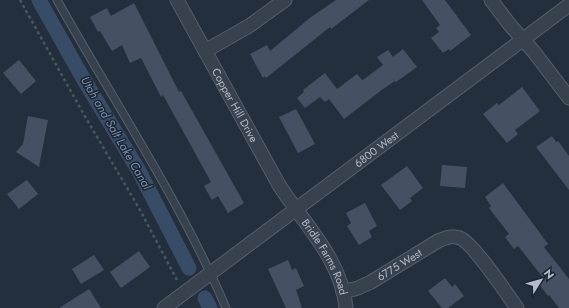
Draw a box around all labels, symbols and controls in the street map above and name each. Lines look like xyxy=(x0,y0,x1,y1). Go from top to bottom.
street label: Copper Hill Drive xyxy=(208,65,262,145)
water label: Utah and Salt Lake Canal xyxy=(76,73,156,194)
street label: 6800 West xyxy=(351,127,402,171)
street label: Bridle Farms Road xyxy=(298,215,352,296)
street label: 6775 West xyxy=(374,245,425,285)
north arrow xyxy=(521,260,561,300)
text: N xyxy=(540,266,558,282)

